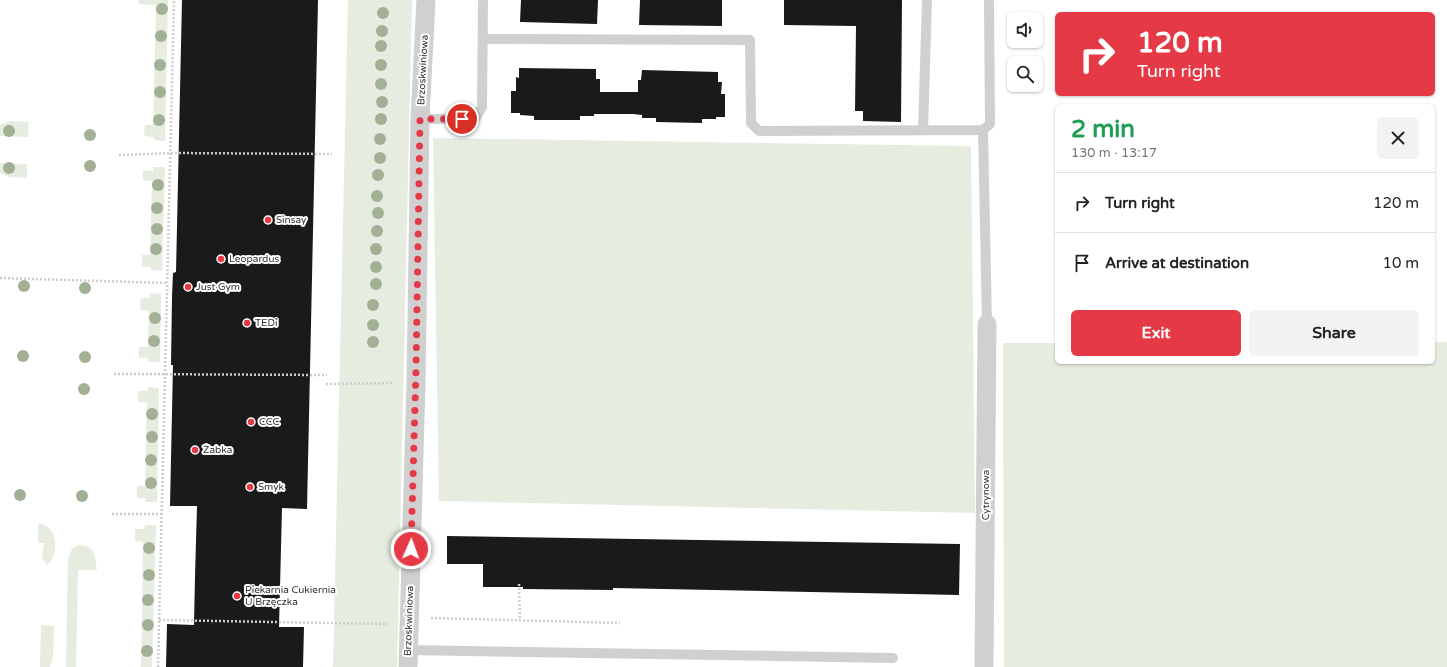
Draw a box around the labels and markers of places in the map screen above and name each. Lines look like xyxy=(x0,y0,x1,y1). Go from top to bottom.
pin xyxy=(445,102,479,136)
place label: Sinsay xyxy=(276,214,307,226)
marker: Sinsay xyxy=(263,215,273,225)
place label: Leopardus xyxy=(229,253,280,265)
marker: Leopardus xyxy=(216,254,226,264)
place label: Just Gym xyxy=(196,281,240,293)
marker: Just Gym xyxy=(183,282,193,292)
place label: TEDi xyxy=(255,317,277,329)
marker: TEDi xyxy=(242,318,252,328)
place label: CCC xyxy=(259,416,280,428)
marker: CCC xyxy=(246,417,256,427)
place label: Żabka xyxy=(203,444,232,456)
marker: Żabka xyxy=(190,445,200,455)
place label: Smyk xyxy=(258,481,285,493)
marker: Smyk xyxy=(245,482,255,492)
place label: Piekarnia Cukiernia U Brzęczka xyxy=(245,584,336,608)
marker: Piekarnia Cukiernia U Brzęczka xyxy=(232,591,242,601)

